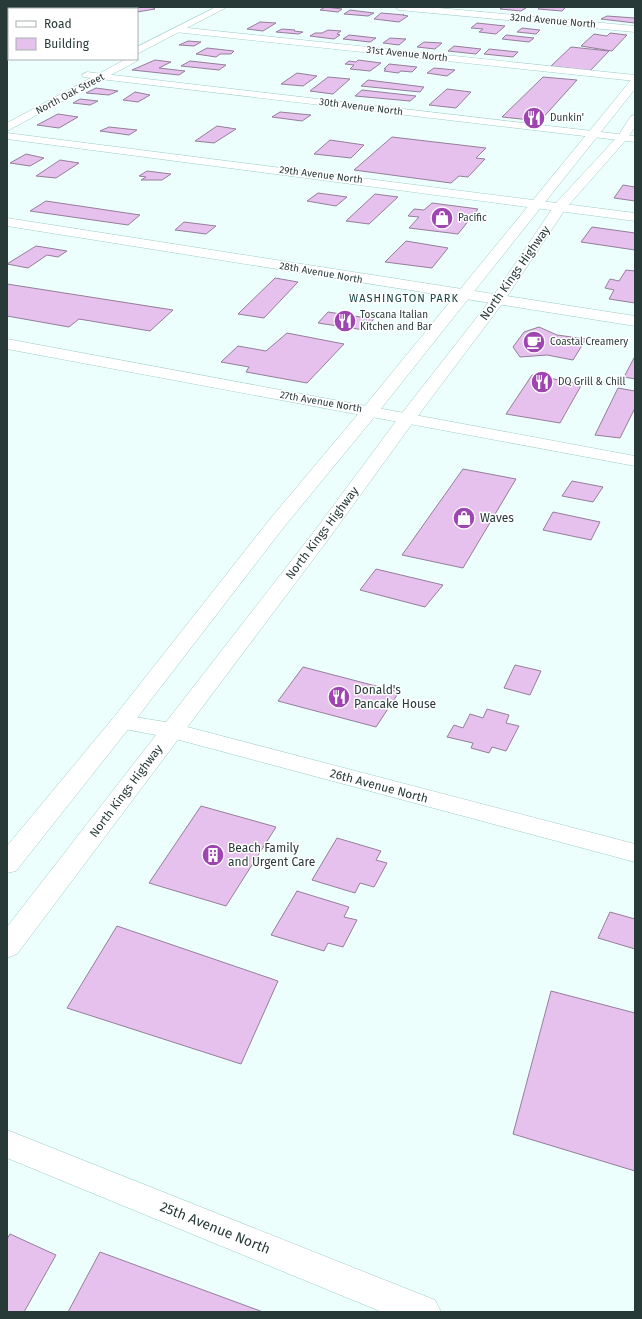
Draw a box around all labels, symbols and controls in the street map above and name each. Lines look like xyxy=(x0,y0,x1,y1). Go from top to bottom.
legend xyxy=(8,8,138,60)
street label: 32nd Avenue North xyxy=(510,11,596,31)
text: Road xyxy=(44,17,72,31)
text: Building xyxy=(44,37,90,51)
street label: 31st Avenue North xyxy=(366,44,448,64)
street label: North Oak Street xyxy=(34,71,107,117)
street label: 30th Avenue North xyxy=(318,96,404,118)
restaurant icon: Dunkin' xyxy=(521,105,547,131)
place label: Dunkin' xyxy=(550,112,584,124)
street label: 29th Avenue North xyxy=(279,164,363,186)
shop icon: Pacific xyxy=(429,205,455,231)
place label: Pacific xyxy=(458,212,487,224)
street label: North Kings Highway xyxy=(477,223,553,323)
street label: 28th Avenue North xyxy=(278,260,364,286)
district label: WASHINGTON PARK xyxy=(349,292,459,305)
restaurant icon: Toscana Italian Kitchen and Bar xyxy=(332,308,358,334)
place label: Toscana Italian Kitchen and Bar xyxy=(360,309,432,333)
cafe icon: Coastal Creamery xyxy=(521,329,547,355)
place label: Coastal Creamery xyxy=(550,336,628,348)
restaurant icon: DQ Grill & Chill xyxy=(529,369,555,395)
place label: DQ Grill & Chill xyxy=(558,376,626,388)
street label: 27th Avenue North xyxy=(279,389,363,415)
street label: North Kings Highway xyxy=(283,484,361,582)
shop icon: Waves xyxy=(451,505,477,531)
place label: Waves xyxy=(480,511,514,525)
place label: Donald's Pancake House xyxy=(354,683,436,711)
restaurant icon: Donald's Pancake House xyxy=(326,684,352,710)
street label: North Kings Highway xyxy=(87,742,165,840)
street label: 26th Avenue North xyxy=(328,766,430,806)
place label: Beach Family and Urgent Care xyxy=(228,841,315,869)
building icon: Beach Family and Urgent Care xyxy=(200,842,226,868)
street label: 25th Avenue North xyxy=(157,1198,273,1258)

